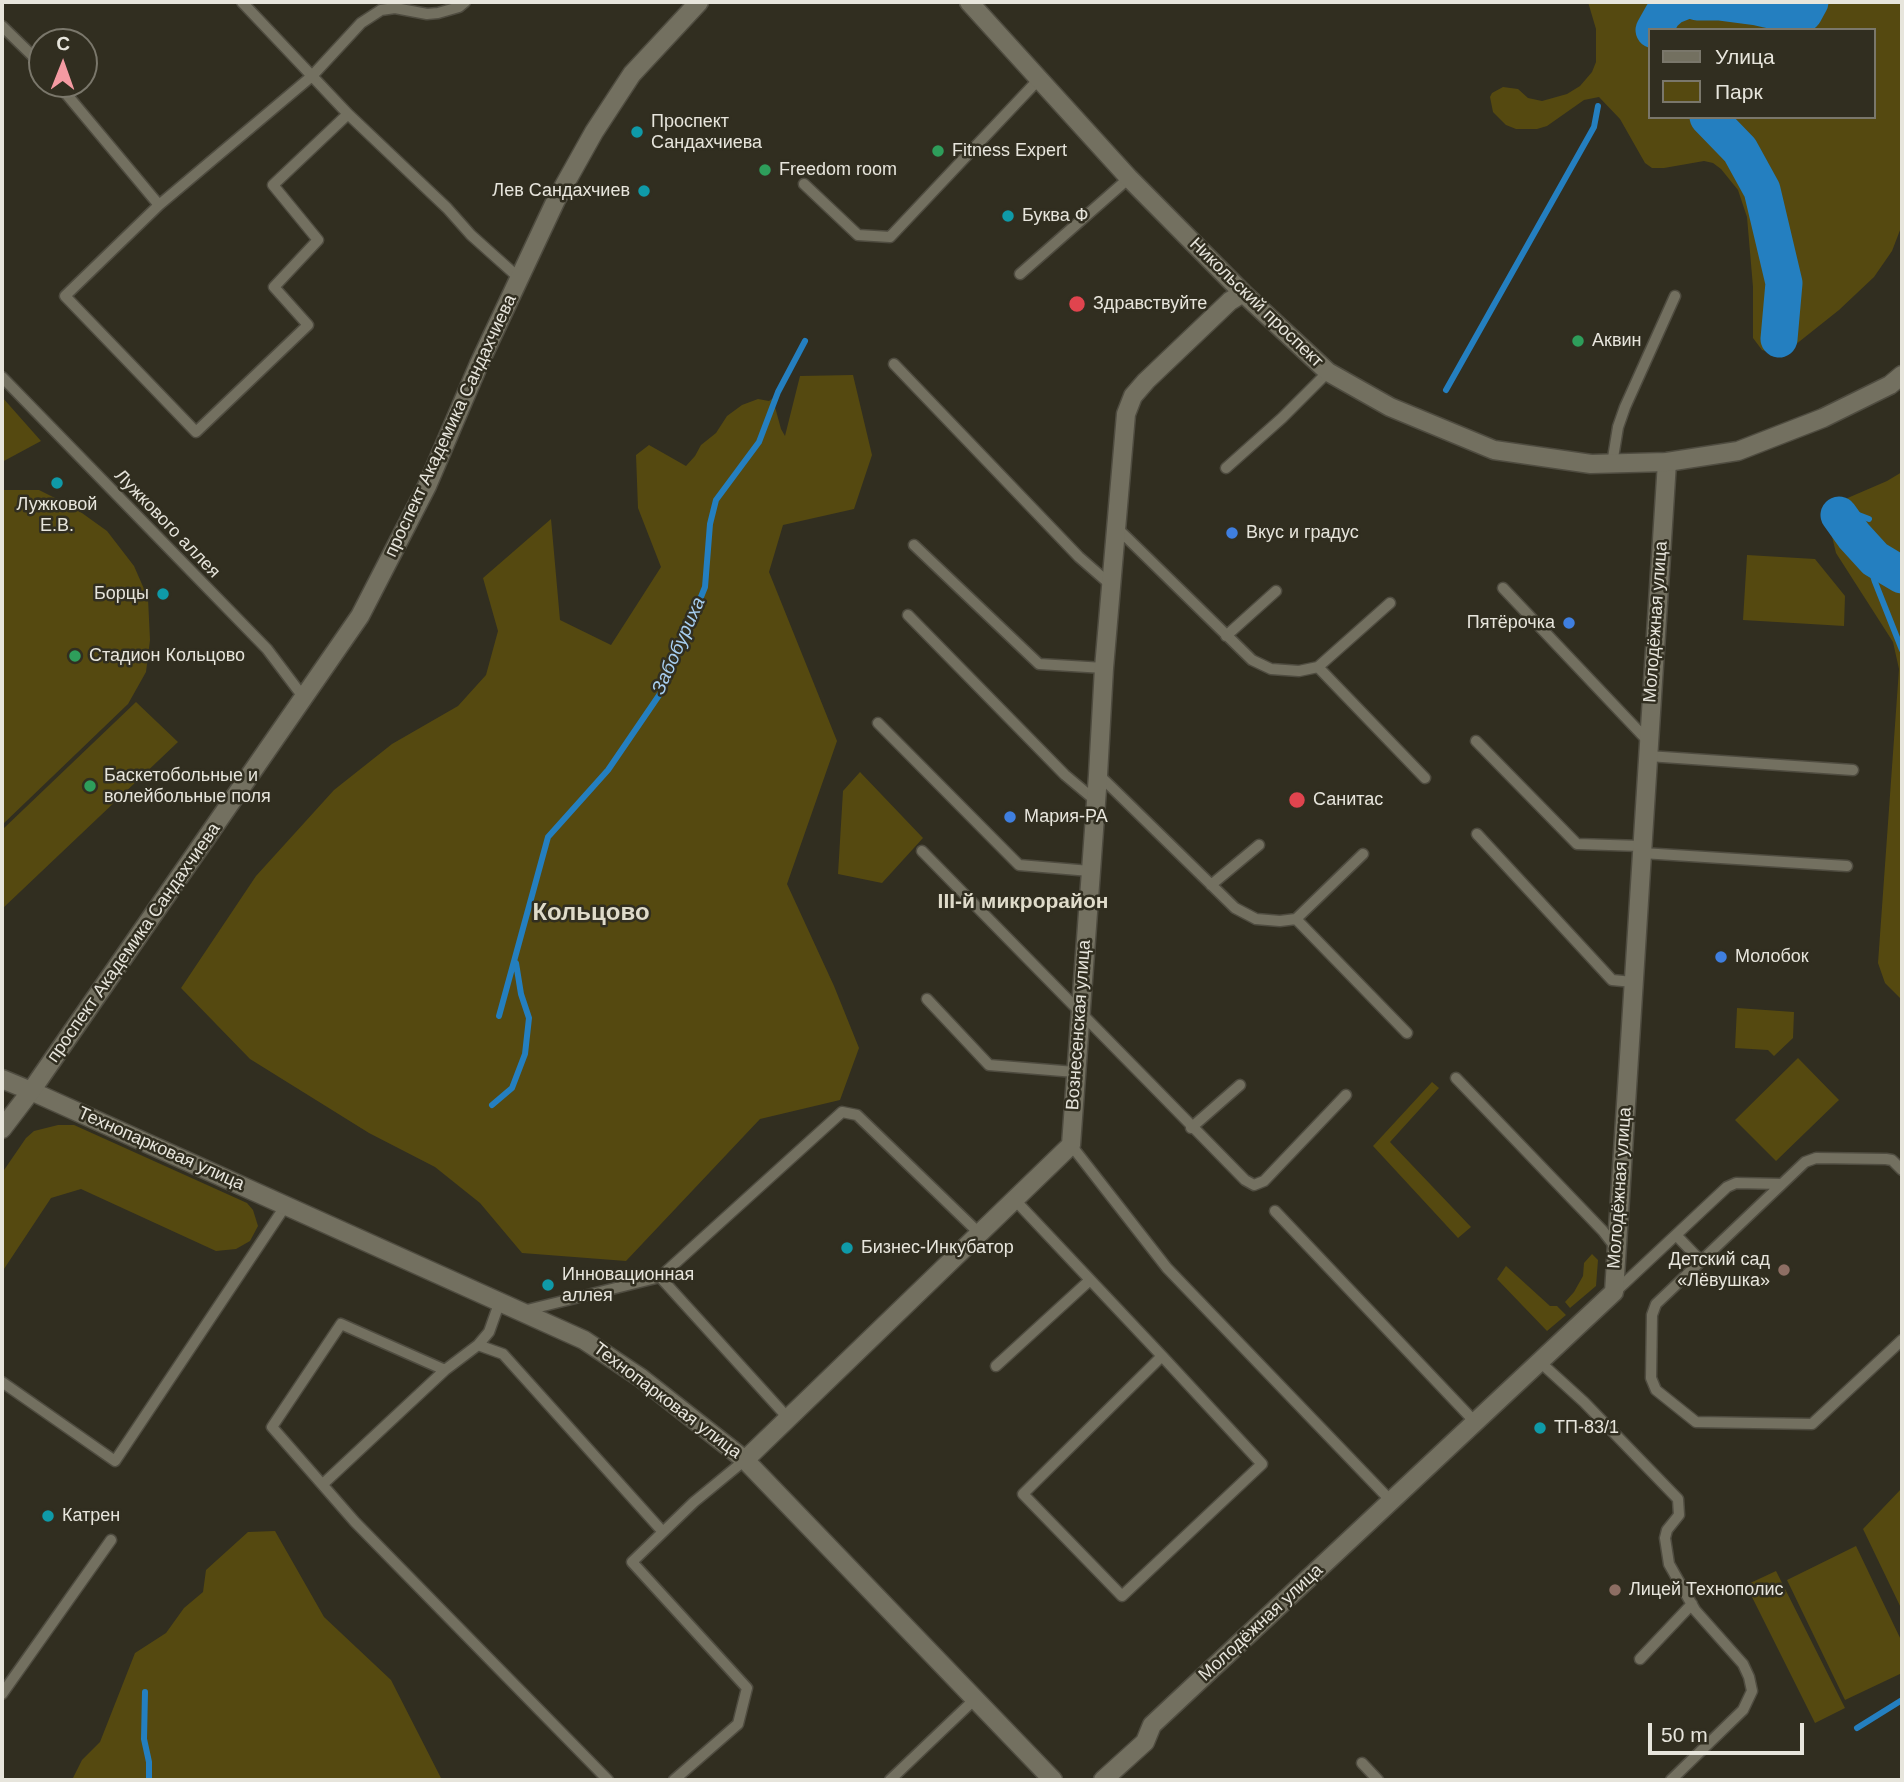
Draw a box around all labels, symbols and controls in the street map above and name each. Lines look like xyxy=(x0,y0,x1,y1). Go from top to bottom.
north arrow xyxy=(28,28,98,98)
legend xyxy=(1648,28,1876,119)
text: С xyxy=(56,33,70,54)
text: Улица xyxy=(1715,45,1775,68)
text: Парк xyxy=(1715,80,1763,103)
place label: Проспект Сандахчиева xyxy=(651,111,762,154)
marker: Проспект Сандахчиева xyxy=(629,124,645,140)
place label: Fitness Expert xyxy=(952,140,1067,162)
marker: Fitness Expert xyxy=(930,143,946,159)
place label: Freedom room xyxy=(779,159,897,181)
marker: Freedom room xyxy=(757,162,773,178)
place label: Лев Сандахчиев xyxy=(492,180,630,202)
marker: Лев Сандахчиев xyxy=(636,183,652,199)
place label: Буква Ф xyxy=(1022,205,1088,227)
marker: Буква Ф xyxy=(1000,208,1016,224)
street label: Никольский проспект xyxy=(1185,234,1327,372)
street label: проспект Академика Сандахчиева xyxy=(380,291,522,561)
place label: Здравствуйте xyxy=(1093,293,1207,315)
marker: Здравствуйте xyxy=(1067,294,1087,314)
place label: Аквин xyxy=(1592,330,1641,352)
marker: Аквин xyxy=(1570,333,1586,349)
street label: Лужкового аллея xyxy=(110,465,224,583)
marker: Лужковой Е.В. xyxy=(49,475,65,491)
place label: Лужковой Е.В. xyxy=(17,494,97,536)
place label: Вкус и градус xyxy=(1246,522,1359,544)
marker: Вкус и градус xyxy=(1224,525,1240,541)
street label: Молодёжная улица xyxy=(1640,541,1672,703)
place label: Борцы xyxy=(94,583,149,605)
marker: Борцы xyxy=(155,586,171,602)
water label: Забобуриха xyxy=(647,594,711,698)
place label: Пятёрочка xyxy=(1467,612,1555,634)
marker: Пятёрочка xyxy=(1561,615,1577,631)
place label: Стадион Кольцово xyxy=(89,645,245,667)
marker: Стадион Кольцово xyxy=(67,648,83,664)
place label: Баскетобольные и волейбольные поля xyxy=(104,765,271,808)
marker: Баскетобольные и волейбольные поля xyxy=(82,778,98,794)
place label: Санитас xyxy=(1313,789,1383,811)
marker: Санитас xyxy=(1287,790,1307,810)
place label: Мария-РА xyxy=(1024,806,1108,828)
marker: Мария-РА xyxy=(1002,809,1018,825)
street label: проспект Академика Сандахчиева xyxy=(43,819,225,1067)
district label: III-й микрорайон xyxy=(938,889,1108,915)
district label: Кольцово xyxy=(532,899,650,927)
street label: Вознесенская улица xyxy=(1062,939,1096,1111)
place label: Молобок xyxy=(1735,946,1809,968)
marker: Молобок xyxy=(1713,949,1729,965)
street label: Технопарковая улица xyxy=(74,1103,248,1195)
street label: Молодёжная улица xyxy=(1604,1107,1636,1269)
place label: Бизнес-Инкубатор xyxy=(861,1237,1014,1259)
marker: Бизнес-Инкубатор xyxy=(839,1240,855,1256)
place label: Детский сад «Лёвушка» xyxy=(1669,1249,1770,1292)
marker: Детский сад «Лёвушка» xyxy=(1776,1262,1792,1278)
place label: Инновационная аллея xyxy=(562,1264,694,1306)
marker: Инновационная аллея xyxy=(540,1277,556,1293)
street label: Технопарковая улица xyxy=(589,1338,745,1464)
place label: ТП-83/1 xyxy=(1554,1417,1619,1439)
marker: ТП-83/1 xyxy=(1532,1420,1548,1436)
place label: Катрен xyxy=(62,1505,120,1527)
marker: Катрен xyxy=(40,1508,56,1524)
street label: Молодёжная улица xyxy=(1194,1560,1328,1686)
place label: Лицей Технополис xyxy=(1629,1579,1784,1601)
marker: Лицей Технополис xyxy=(1607,1582,1623,1598)
scale bar xyxy=(1652,1708,1808,1752)
text: 50 m xyxy=(1661,1723,1708,1746)

